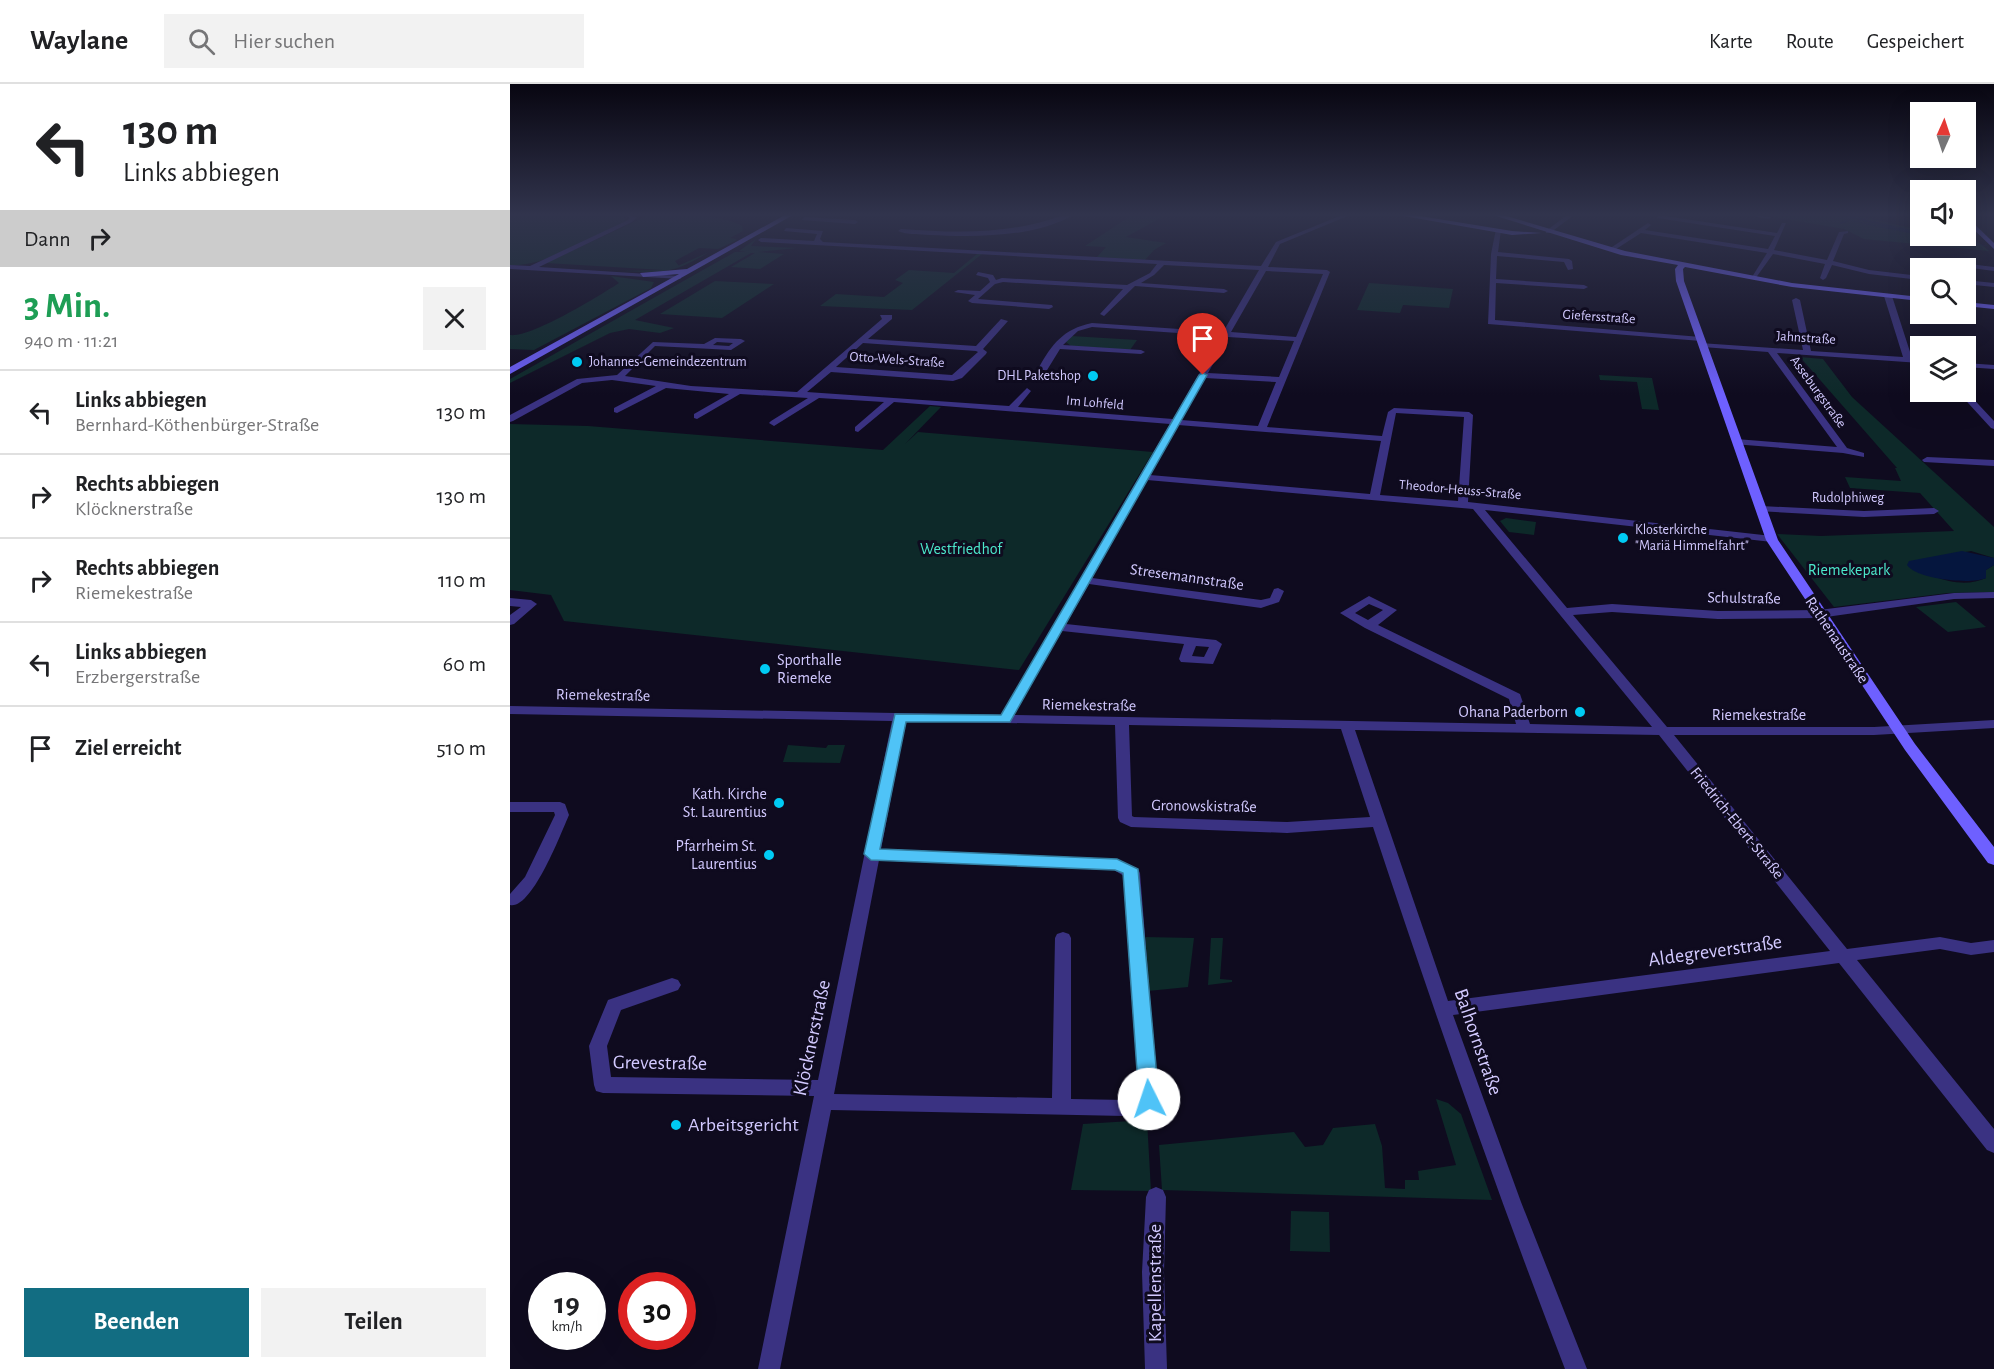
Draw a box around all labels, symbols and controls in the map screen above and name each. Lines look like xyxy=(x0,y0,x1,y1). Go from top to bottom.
search box xyxy=(164,14,584,68)
icon: search xyxy=(185,25,218,58)
text: Waylane xyxy=(30,27,128,55)
text: Hier suchen xyxy=(233,30,335,52)
text: Karte xyxy=(1709,31,1753,52)
text: Route xyxy=(1786,31,1834,52)
text: Gespeichert xyxy=(1867,31,1964,52)
north arrow xyxy=(1910,102,1976,168)
map controls xyxy=(1910,102,1976,402)
icon: left xyxy=(24,108,102,186)
text: 130 m xyxy=(123,110,218,152)
text: Links abbiegen xyxy=(123,159,280,186)
button: sound xyxy=(1910,180,1976,246)
icon: right xyxy=(83,222,116,255)
text: Dann xyxy=(24,228,71,250)
button: search xyxy=(1910,258,1976,324)
button: close xyxy=(423,287,486,350)
text: 3 Min. xyxy=(24,288,110,324)
street label: Giefersstraße xyxy=(1562,307,1636,327)
pin xyxy=(1177,313,1228,375)
icon: arrive xyxy=(1186,322,1219,355)
street label: Jahnstraße xyxy=(1776,329,1836,347)
text: 940 m · 11:21 xyxy=(24,331,118,351)
button: layers xyxy=(1910,336,1976,402)
street label: Otto-Wels-Straße xyxy=(849,350,945,370)
street label: Asseburgstraße xyxy=(1787,353,1849,431)
marker: Johannes-Gemeindezentrum xyxy=(570,355,584,369)
place label: Johannes-Gemeindezentrum xyxy=(589,355,747,369)
place label: DHL Paketshop xyxy=(997,369,1081,383)
marker: DHL Paketshop xyxy=(1086,369,1100,383)
text: Links abbiegen xyxy=(75,389,207,411)
street label: Im Lohfeld xyxy=(1066,394,1124,412)
icon: left xyxy=(24,396,57,429)
text: 130 m xyxy=(437,401,486,423)
text: Bernhard-Köthenbürger-Straße xyxy=(75,415,319,435)
text: Rechts abbiegen xyxy=(75,473,219,495)
street label: Theodor-Heuss-Straße xyxy=(1398,478,1522,502)
icon: right xyxy=(24,480,57,513)
text: 130 m xyxy=(437,485,486,507)
street label: Rudolphiweg xyxy=(1812,491,1884,505)
text: Klöcknerstraße xyxy=(75,499,193,519)
place label: Klosterkirche "Mariä Himmelfahrt" xyxy=(1635,523,1749,553)
marker: Klosterkirche "Mariä Himmelfahrt" xyxy=(1616,531,1630,545)
park label: Westfriedhof xyxy=(920,541,1003,557)
text: Rechts abbiegen xyxy=(75,557,219,579)
street label: Stresemannstraße xyxy=(1129,561,1245,593)
park label: Riemekepark xyxy=(1808,562,1891,578)
icon: right xyxy=(24,564,57,597)
text: 110 m xyxy=(438,569,486,591)
text: Riemekestraße xyxy=(75,583,193,603)
street label: Schulstraße xyxy=(1707,589,1781,607)
street label: Rathenaustraße xyxy=(1802,594,1872,686)
text: Links abbiegen xyxy=(75,641,207,663)
icon: left xyxy=(24,648,57,681)
place label: Sporthalle Riemeke xyxy=(777,652,842,686)
text: 60 m xyxy=(443,653,486,675)
marker: Sporthalle Riemeke xyxy=(758,662,772,676)
text: Erzbergerstraße xyxy=(75,667,200,687)
street label: Riemekestraße xyxy=(556,686,650,704)
street label: Riemekestraße xyxy=(1042,696,1136,714)
place label: Ohana Paderborn xyxy=(1459,704,1568,720)
marker: Ohana Paderborn xyxy=(1573,705,1587,719)
street label: Riemekestraße xyxy=(1712,707,1806,723)
icon: arrive xyxy=(24,732,57,765)
text: Ziel erreicht xyxy=(75,737,182,759)
text: 510 m xyxy=(436,737,486,759)
street label: Friedrich-Ebert-Straße xyxy=(1687,764,1787,882)
place label: Kath. Kirche St. Laurentius xyxy=(683,786,767,820)
marker: Kath. Kirche St. Laurentius xyxy=(772,796,786,810)
street label: Gronowskistraße xyxy=(1151,797,1257,815)
place label: Pfarrheim St. Laurentius xyxy=(676,838,757,872)
marker: Pfarrheim St. Laurentius xyxy=(762,848,776,862)
street label: Aldegreverstraße xyxy=(1647,932,1783,970)
street label: Klöcknerstraße xyxy=(790,978,834,1098)
street label: Balhornstraße xyxy=(1450,986,1506,1098)
street label: Grevestraße xyxy=(613,1052,707,1074)
position arrow xyxy=(1117,1067,1181,1131)
place label: Arbeitsgericht xyxy=(688,1115,799,1135)
marker: Arbeitsgericht xyxy=(669,1118,683,1132)
street label: Kapellenstraße xyxy=(1145,1224,1165,1342)
speed limit sign: 30 xyxy=(618,1272,696,1350)
button: Beenden xyxy=(24,1288,249,1357)
button: Teilen xyxy=(261,1288,486,1357)
text: 19 xyxy=(554,1289,580,1319)
text: km/h xyxy=(552,1319,582,1334)

